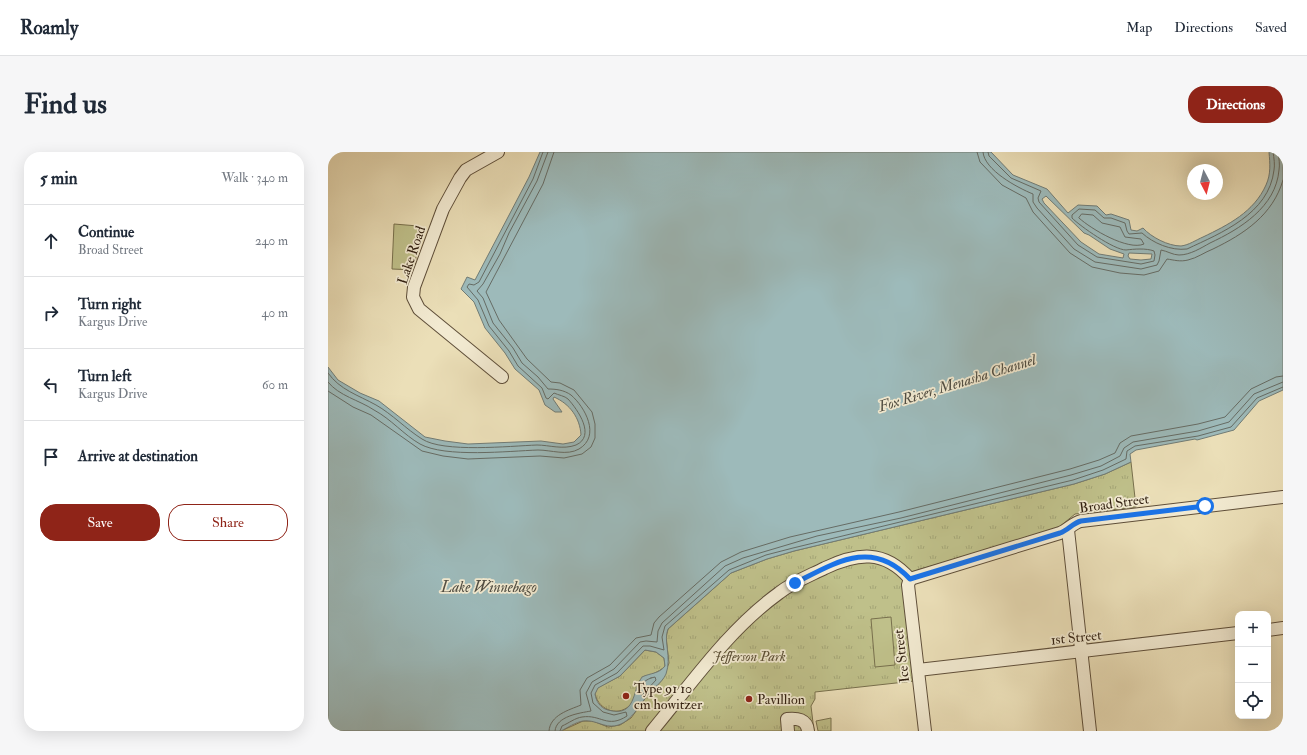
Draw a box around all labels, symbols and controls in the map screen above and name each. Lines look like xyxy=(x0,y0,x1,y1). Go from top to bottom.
text: Roamly xyxy=(20,16,78,40)
text: Map xyxy=(1126,19,1152,36)
text: Directions xyxy=(1174,19,1233,36)
text: Saved xyxy=(1255,19,1287,36)
button: Directions xyxy=(1188,86,1283,123)
text: Find us xyxy=(24,87,107,122)
north arrow xyxy=(1187,164,1223,200)
text: 5 min xyxy=(40,168,78,189)
text: Walk · 340 m xyxy=(222,170,288,186)
text: Continue xyxy=(78,223,134,242)
street label: Lake Road xyxy=(394,224,429,287)
icon: ahead xyxy=(40,230,62,252)
text: 240 m xyxy=(255,233,288,249)
text: Broad Street xyxy=(78,242,143,258)
text: Turn right xyxy=(78,295,141,314)
icon: right xyxy=(40,302,62,324)
text: 40 m xyxy=(262,305,288,321)
text: Kargus Drive xyxy=(78,314,147,330)
water label: Fox River, Menasha Channel xyxy=(875,350,1039,417)
text: Turn left xyxy=(78,367,132,386)
icon: left xyxy=(40,374,62,396)
text: 60 m xyxy=(262,377,288,393)
text: Kargus Drive xyxy=(78,386,147,402)
icon: arrive xyxy=(40,446,62,468)
text: Arrive at destination xyxy=(78,447,198,466)
street label: Broad Street xyxy=(1078,490,1151,517)
route start xyxy=(1196,497,1214,515)
button: Save xyxy=(40,504,160,541)
button: Share xyxy=(168,504,288,541)
route end xyxy=(786,574,804,592)
water label: Lake Winnebago xyxy=(440,578,537,597)
map controls xyxy=(1235,611,1271,719)
button: + xyxy=(1235,611,1271,647)
street label: 1st Street xyxy=(1050,626,1103,649)
street label: Ice Street xyxy=(890,628,913,684)
button: − xyxy=(1235,647,1271,683)
park label: Jefferson Park xyxy=(712,648,786,665)
place label: Type 91 10 cm howitzer xyxy=(634,680,703,713)
button: locate xyxy=(1235,683,1271,719)
marker: Type 91 10 cm howitzer xyxy=(621,691,631,701)
place label: Pavillion xyxy=(757,691,805,708)
marker: Pavillion xyxy=(744,694,754,704)

